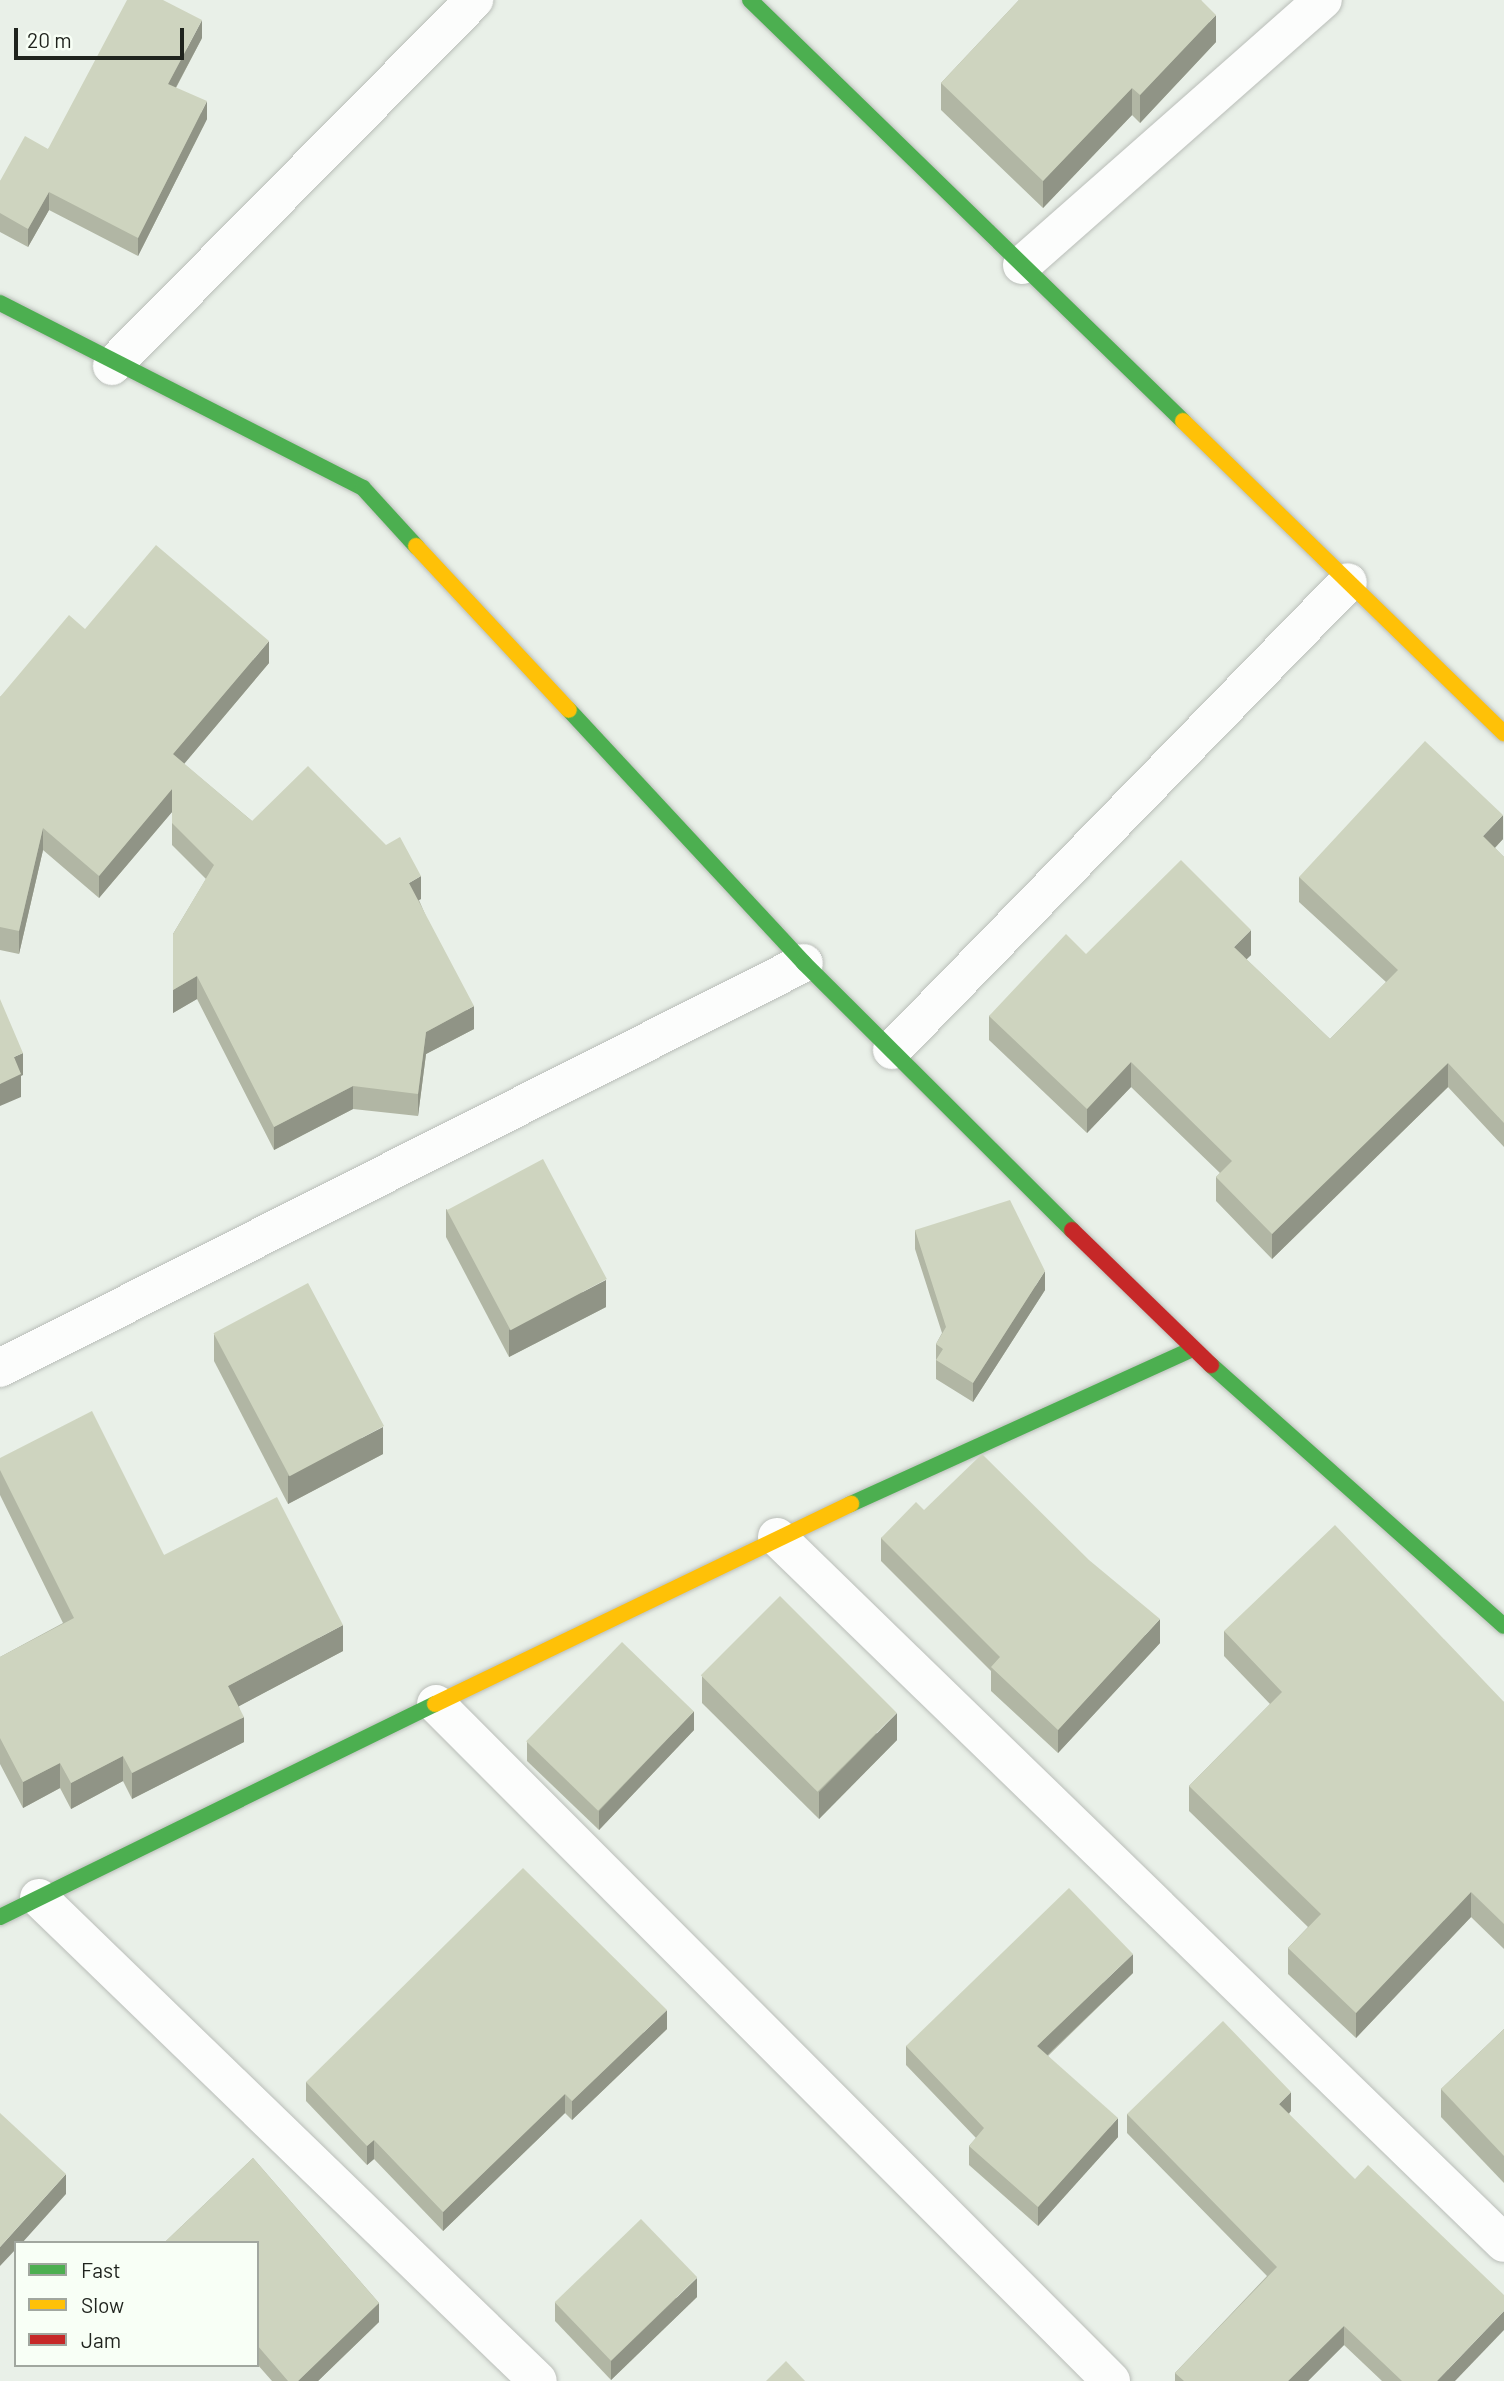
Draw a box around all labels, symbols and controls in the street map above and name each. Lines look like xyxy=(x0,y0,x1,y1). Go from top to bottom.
scale bar xyxy=(18,14,187,58)
text: 20 m xyxy=(27,27,72,52)
legend xyxy=(14,2241,259,2367)
text: Fast xyxy=(81,2257,121,2282)
text: Slow xyxy=(81,2292,124,2317)
text: Jam xyxy=(81,2327,121,2352)

